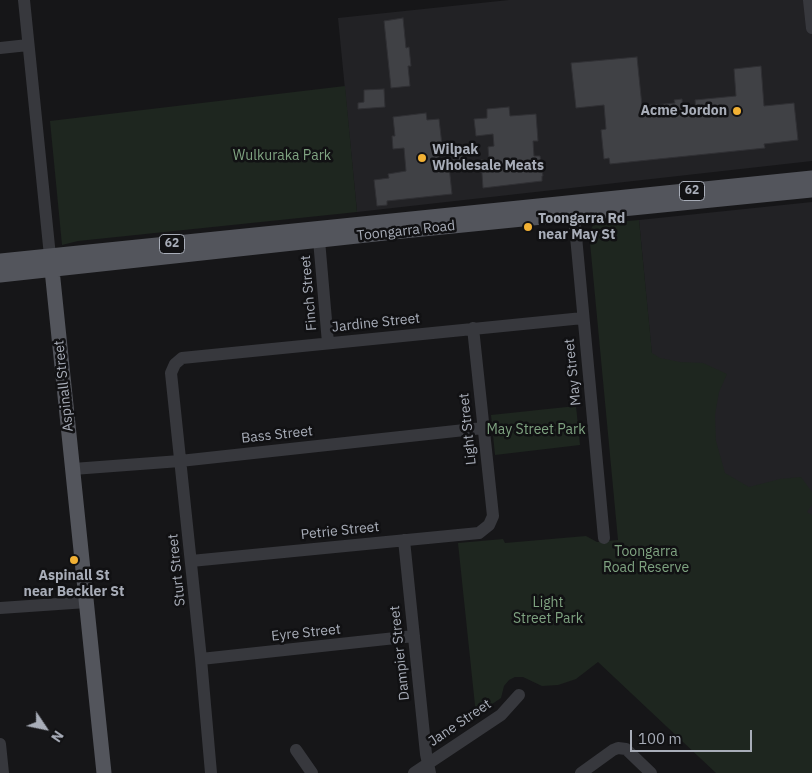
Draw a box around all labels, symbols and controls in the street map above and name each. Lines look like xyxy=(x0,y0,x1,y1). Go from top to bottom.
place label: Acme Jordon xyxy=(640,103,727,119)
marker: Acme Jordon xyxy=(731,105,743,117)
place label: Wilpak Wholesale Meats xyxy=(432,142,544,174)
park label: Wulkuraka Park xyxy=(233,148,331,164)
marker: Wilpak Wholesale Meats xyxy=(416,152,428,164)
road number: 62 xyxy=(680,182,704,200)
place label: Toongarra Rd near May St xyxy=(538,211,625,243)
street label: Toongarra Road xyxy=(356,217,456,245)
marker: Toongarra Rd near May St xyxy=(522,221,534,233)
road number: 62 xyxy=(160,234,184,253)
street label: Finch Street xyxy=(297,254,321,332)
street label: Jardine Street xyxy=(331,310,421,336)
street label: May Street xyxy=(561,338,585,406)
street label: Aspinall Street xyxy=(51,339,77,433)
street label: Light Street xyxy=(456,392,480,466)
park label: May Street Park xyxy=(486,422,586,438)
street label: Bass Street xyxy=(240,423,314,447)
street label: Petrie Street xyxy=(300,519,380,543)
street label: Sturt Street xyxy=(165,533,189,607)
park label: Toongarra Road Reserve xyxy=(603,544,689,576)
marker: Aspinall St near Beckler St xyxy=(68,554,80,566)
place label: Aspinall St near Beckler St xyxy=(24,568,124,600)
park label: Light Street Park xyxy=(513,595,583,628)
street label: Dampier Street xyxy=(387,605,413,701)
street label: Eyre Street xyxy=(271,621,341,645)
street label: Jane Street xyxy=(425,696,495,750)
north arrow xyxy=(20,703,70,753)
scale bar xyxy=(632,720,754,752)
text: N xyxy=(47,727,68,746)
text: 100 m xyxy=(638,729,682,748)

